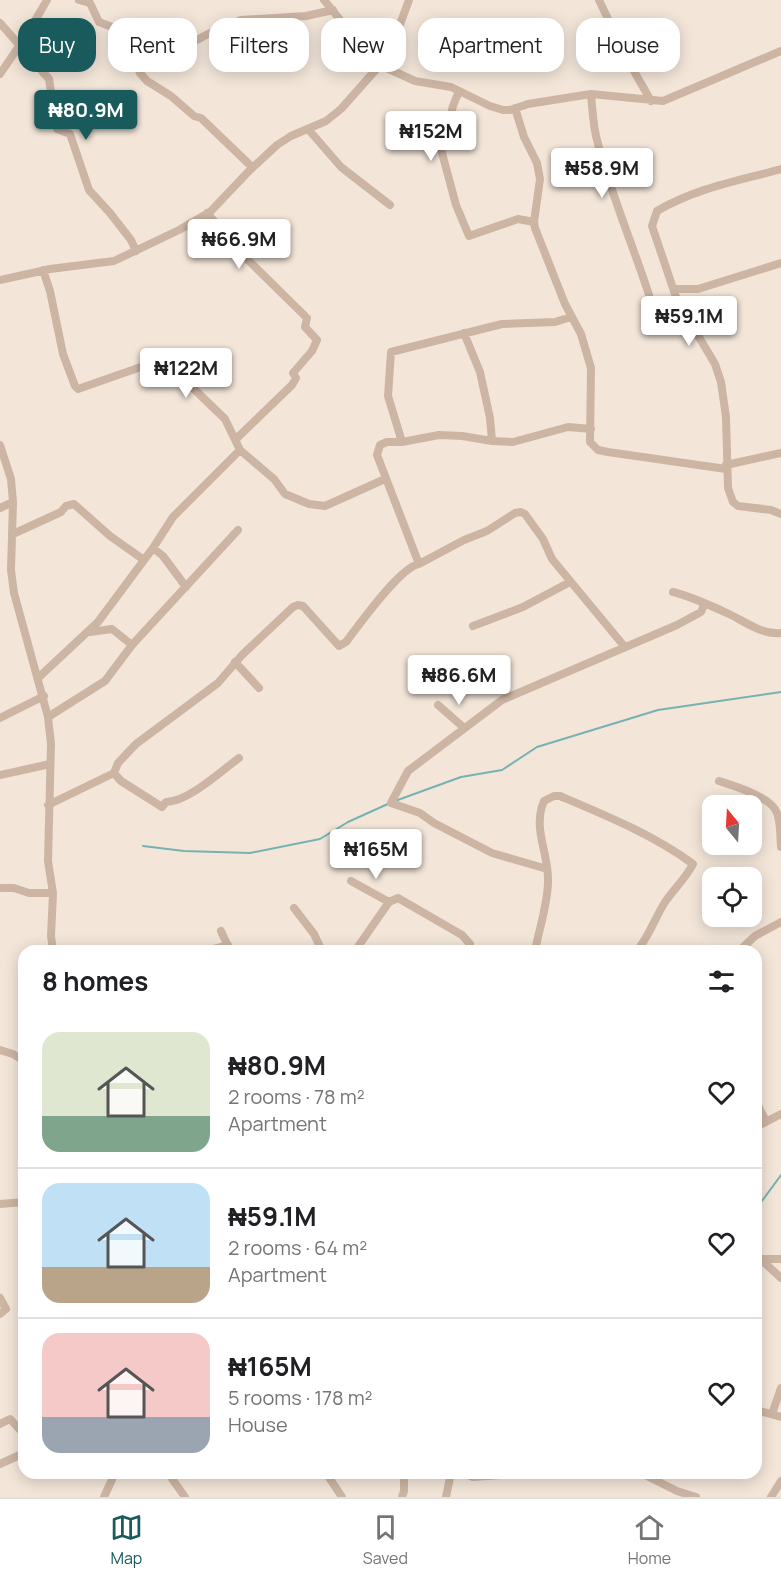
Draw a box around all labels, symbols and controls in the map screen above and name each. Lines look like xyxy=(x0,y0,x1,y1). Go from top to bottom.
chip: Buy xyxy=(18,18,96,72)
chip: Rent xyxy=(108,18,197,72)
chip: Filters xyxy=(209,18,309,72)
chip: New xyxy=(321,18,406,72)
chip: Apartment xyxy=(418,18,564,72)
chip: House xyxy=(576,18,680,72)
pin: ₦80.9M xyxy=(37,90,135,141)
text: ₦80.9M xyxy=(48,96,124,123)
pin: ₦152M xyxy=(389,111,473,162)
text: ₦152M xyxy=(399,117,463,144)
pin: ₦58.9M xyxy=(553,148,651,199)
text: ₦58.9M xyxy=(565,154,639,181)
pin: ₦66.9M xyxy=(190,219,288,270)
text: ₦66.9M xyxy=(202,225,276,252)
pin: ₦59.1M xyxy=(640,296,738,347)
text: ₦59.1M xyxy=(655,302,723,329)
pin: ₦122M xyxy=(144,348,228,399)
text: ₦122M xyxy=(154,354,218,381)
pin: ₦86.6M xyxy=(410,655,508,706)
text: ₦86.6M xyxy=(422,661,496,688)
north arrow xyxy=(702,795,762,855)
map controls xyxy=(702,795,762,927)
pin: ₦165M xyxy=(334,829,418,880)
text: ₦165M xyxy=(344,835,408,862)
button: locate xyxy=(702,867,762,927)
text: 8 homes xyxy=(42,963,148,999)
icon: filters xyxy=(705,965,738,998)
text: ₦80.9M xyxy=(228,1047,326,1083)
icon: home xyxy=(90,1056,162,1128)
icon: heart xyxy=(705,1076,738,1109)
text: 2 rooms · 78 m² xyxy=(228,1083,365,1110)
text: Apartment xyxy=(228,1110,327,1137)
text: ₦59.1M xyxy=(228,1198,316,1234)
icon: home xyxy=(90,1207,162,1279)
icon: heart xyxy=(705,1227,738,1260)
text: 2 rooms · 64 m² xyxy=(228,1234,367,1261)
text: Apartment xyxy=(228,1261,327,1288)
text: ₦165M xyxy=(228,1348,312,1384)
icon: home xyxy=(90,1357,162,1429)
icon: heart xyxy=(705,1377,738,1410)
text: 5 rooms · 178 m² xyxy=(228,1384,373,1411)
text: House xyxy=(228,1411,288,1438)
tab: Map xyxy=(110,1511,143,1569)
tab: Saved xyxy=(363,1511,408,1569)
tab: Home xyxy=(628,1511,671,1569)

